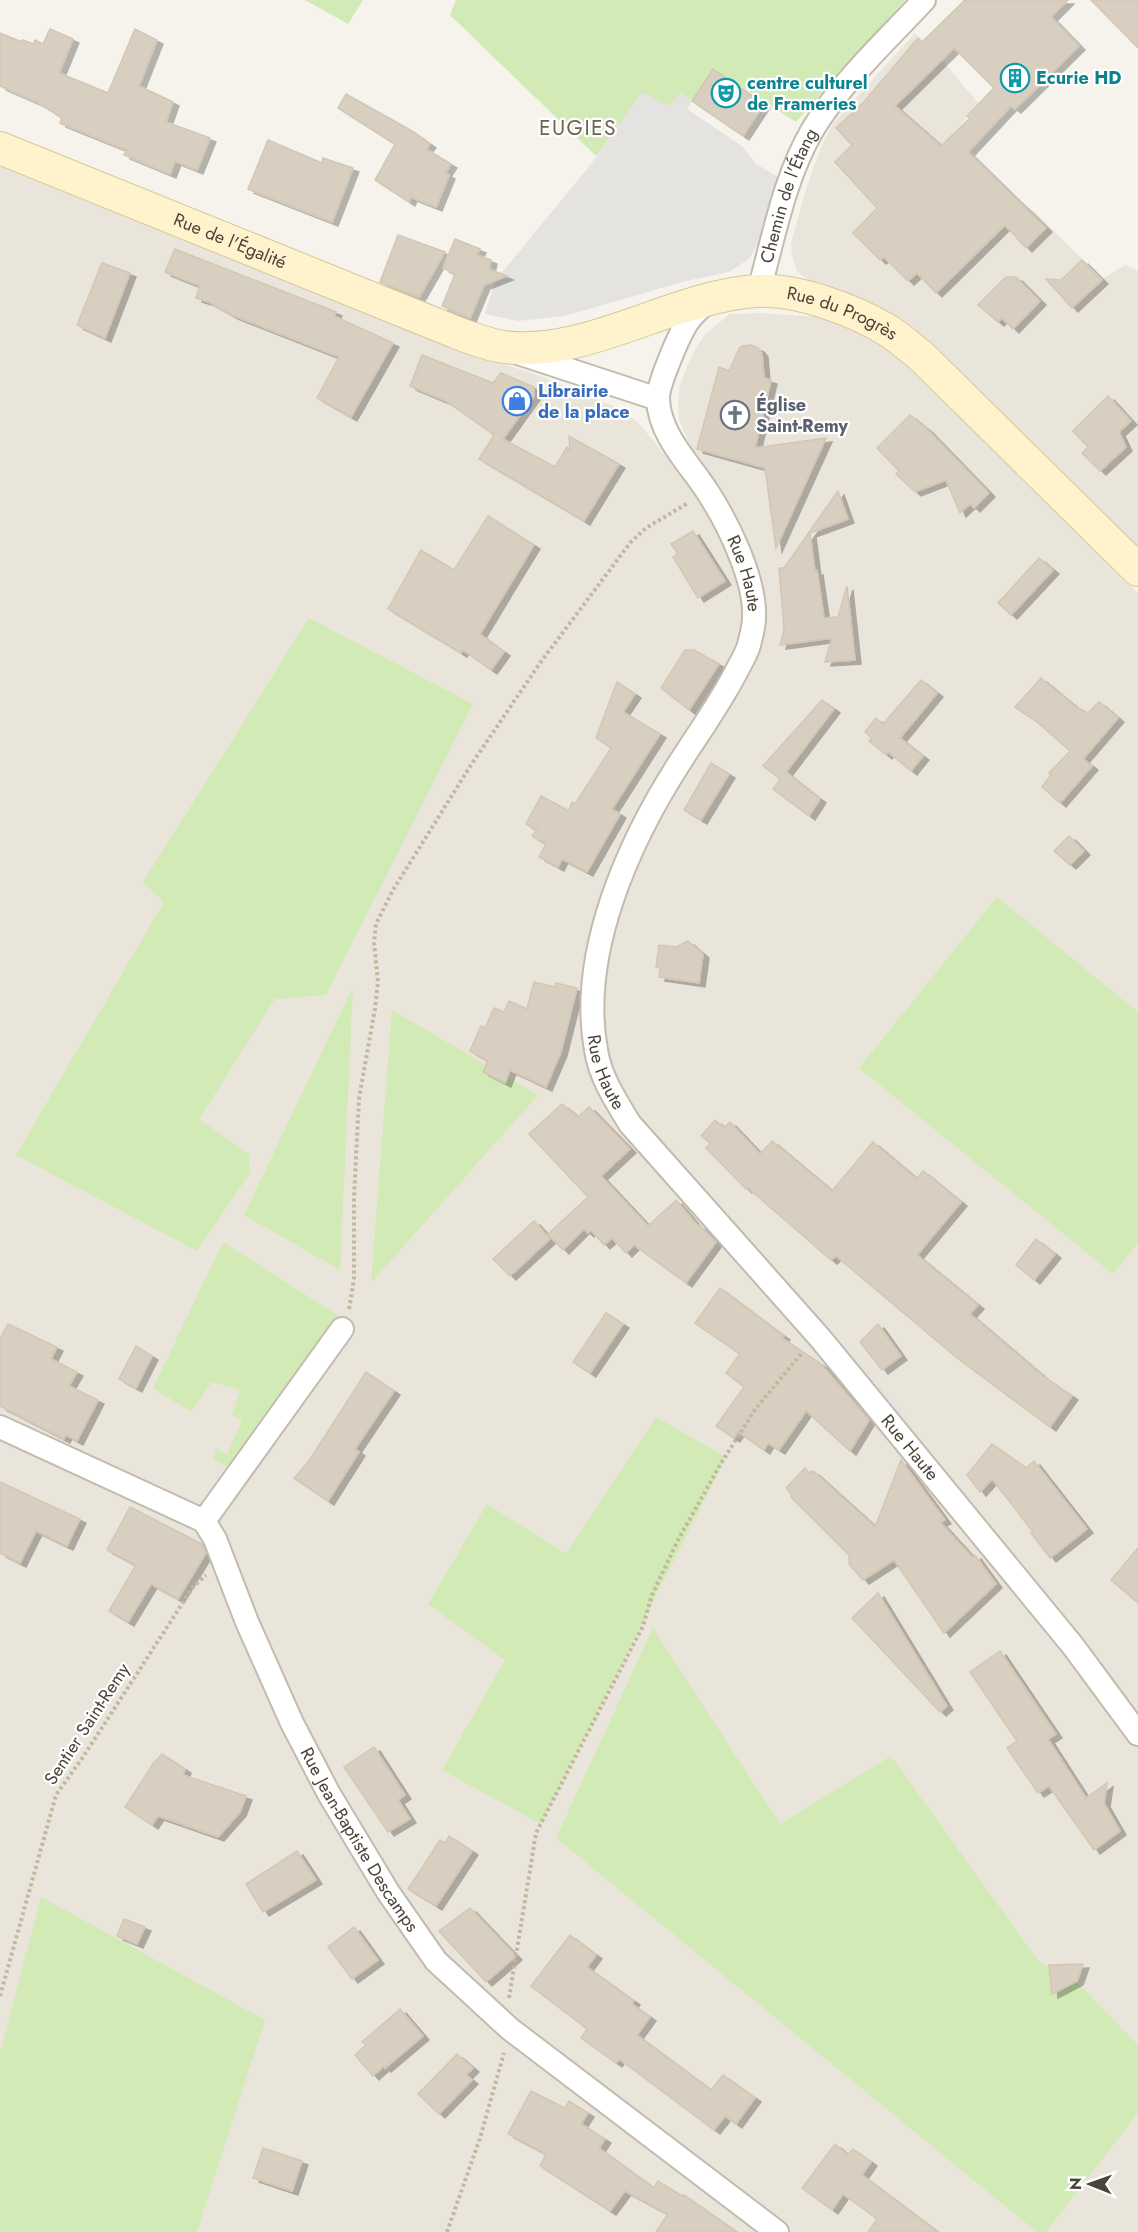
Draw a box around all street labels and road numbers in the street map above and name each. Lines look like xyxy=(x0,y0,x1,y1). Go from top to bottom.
street label: Chemin de l'Étang xyxy=(754,123,824,266)
street label: Rue de l'Égalité xyxy=(170,206,290,275)
street label: Rue du Progrès xyxy=(785,280,903,346)
street label: Rue Haute xyxy=(720,531,767,613)
street label: Rue Haute xyxy=(581,1033,631,1115)
street label: Rue Haute xyxy=(875,1409,945,1486)
street label: Sentier Saint-Remy xyxy=(38,1658,136,1790)
street label: Rue Jean-Baptiste Descamps xyxy=(294,1743,425,1937)

